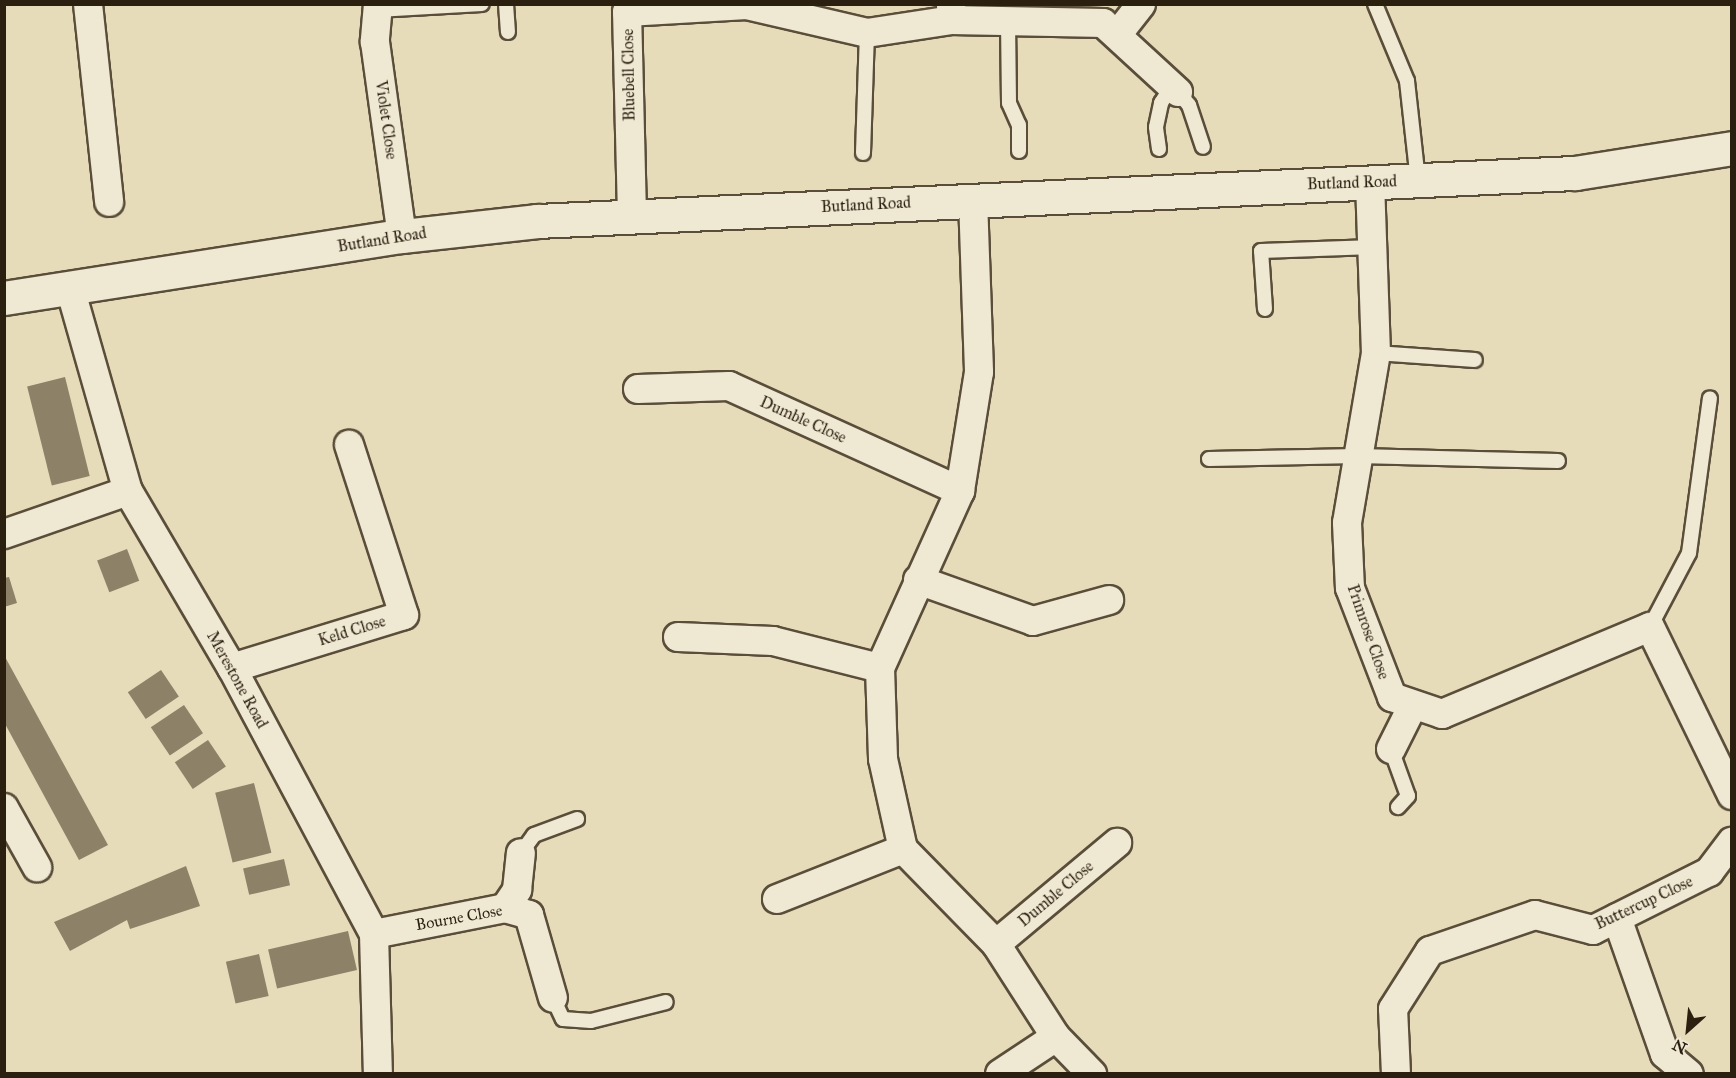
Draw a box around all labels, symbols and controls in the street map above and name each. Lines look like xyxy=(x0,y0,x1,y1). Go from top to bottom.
street label: Bluebell Close xyxy=(619,29,639,121)
street label: Violet Close xyxy=(371,79,401,161)
street label: Butland Road xyxy=(1307,172,1397,194)
street label: Butland Road xyxy=(821,193,911,217)
street label: Butland Road xyxy=(336,223,428,257)
street label: Dumble Close xyxy=(757,392,849,448)
street label: Primrose Close xyxy=(1343,582,1393,682)
street label: Keld Close xyxy=(316,612,388,650)
street label: Merestone Road xyxy=(202,628,272,732)
street label: Dumble Close xyxy=(1014,857,1098,931)
street label: Buttercup Close xyxy=(1592,872,1696,934)
street label: Bourne Close xyxy=(414,901,504,935)
north arrow xyxy=(1658,1000,1718,1060)
text: N xyxy=(1669,1035,1690,1058)

